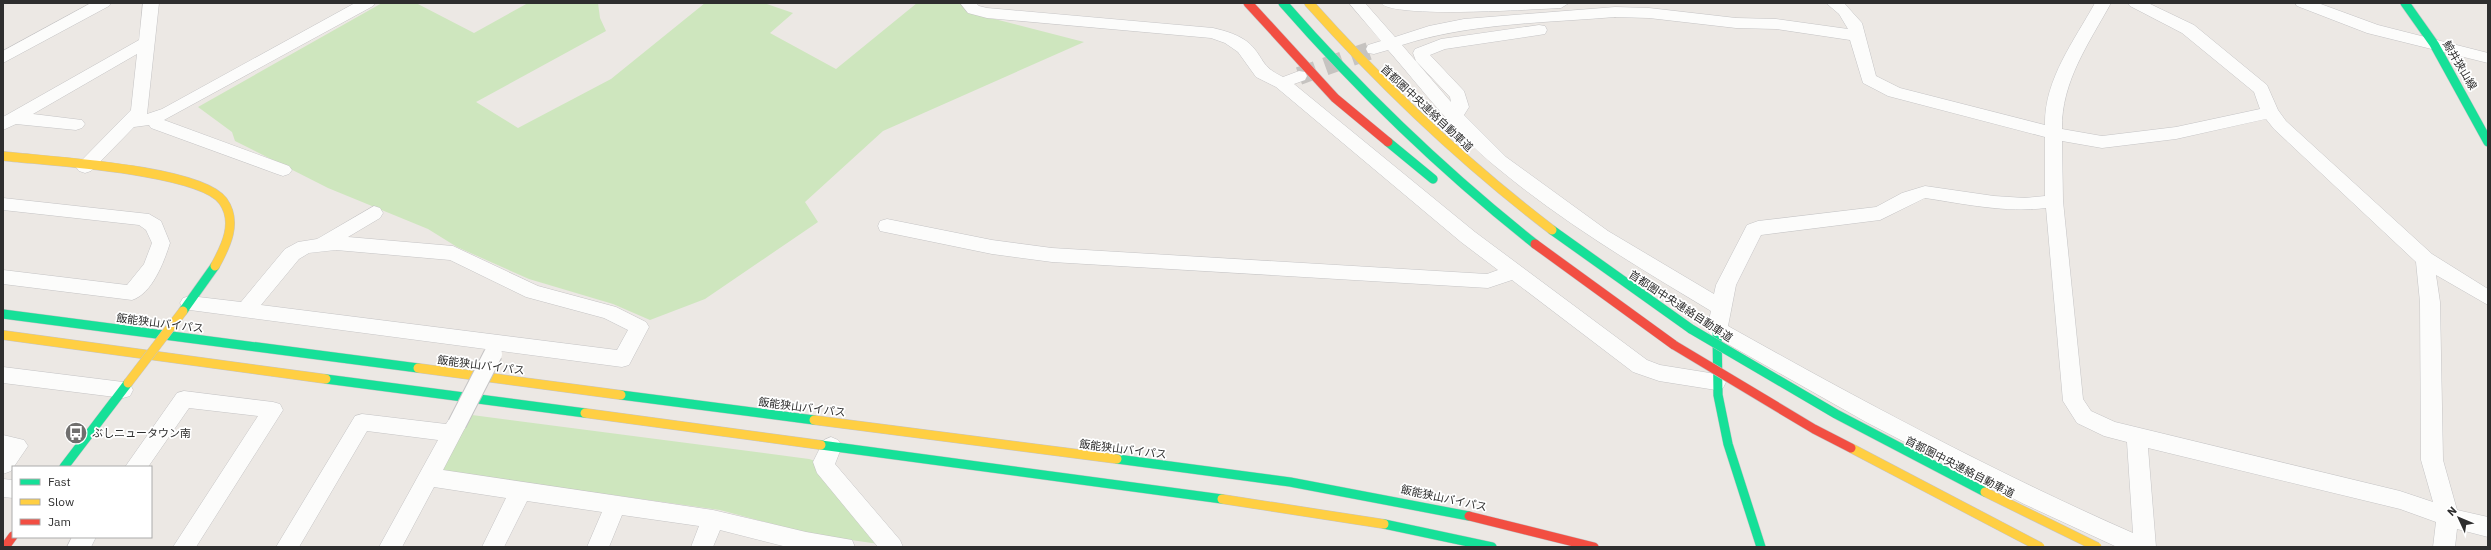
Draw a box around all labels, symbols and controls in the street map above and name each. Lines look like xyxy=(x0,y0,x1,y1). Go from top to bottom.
street label: 鯨井狭山線 xyxy=(2440,38,2480,92)
street label: 首都圏中央連絡自動車道 xyxy=(1378,62,1476,154)
street label: 首都圏中央連絡自動車道 xyxy=(1626,267,1736,345)
street label: 飯能狭山バイパス xyxy=(116,311,204,335)
street label: 飯能狭山バイパス xyxy=(437,353,525,377)
street label: 飯能狭山バイパス xyxy=(758,395,846,419)
bus stop icon: ぶしニュータウン南 xyxy=(63,420,89,446)
place label: ぶしニュータウン南 xyxy=(92,426,191,440)
street label: 首都圏中央連絡自動車道 xyxy=(1903,433,2017,501)
street label: 飯能狭山バイパス xyxy=(1079,437,1167,461)
legend xyxy=(12,466,152,538)
text: Fast xyxy=(48,474,71,489)
street label: 飯能狭山バイパス xyxy=(1400,482,1488,514)
text: Slow xyxy=(48,494,74,509)
north arrow xyxy=(2439,498,2479,538)
text: N xyxy=(2444,503,2460,519)
text: Jam xyxy=(48,514,71,529)

